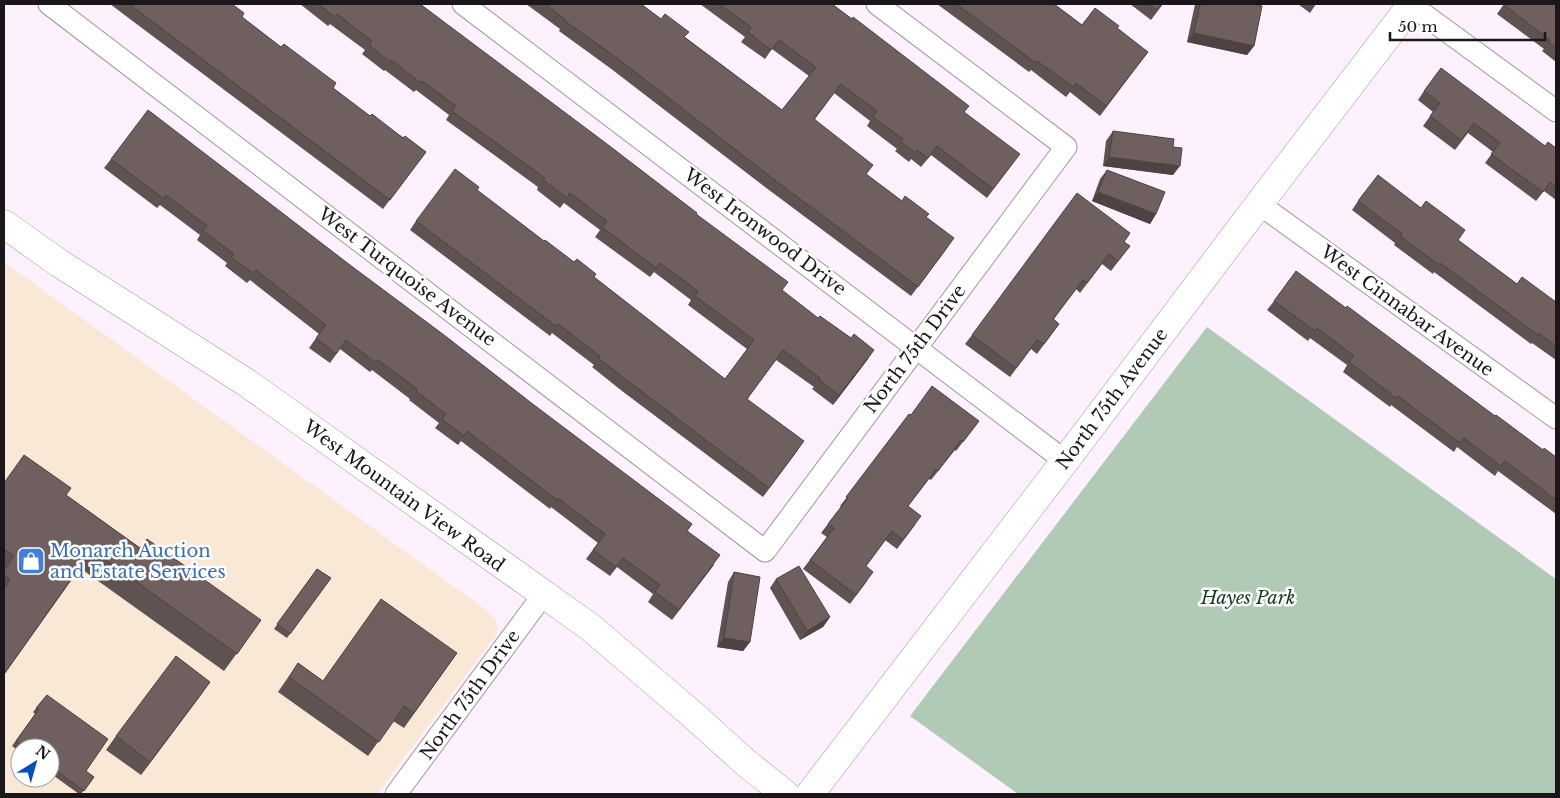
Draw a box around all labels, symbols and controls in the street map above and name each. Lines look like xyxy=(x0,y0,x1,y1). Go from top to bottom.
scale bar xyxy=(1390,10,1545,42)
text: 50 m xyxy=(1398,17,1438,36)
street label: West Ironwood Drive xyxy=(679,163,850,300)
street label: West Turquoise Avenue xyxy=(313,202,500,351)
street label: West Cinnabar Avenue xyxy=(1315,240,1498,381)
street label: North 75th Drive xyxy=(860,280,970,418)
street label: North 75th Avenue xyxy=(1052,324,1172,474)
street label: West Mountain View Road xyxy=(298,415,509,576)
place label: Monarch Auction and Estate Services xyxy=(50,540,226,583)
shop icon: Monarch Auction and Estate Services xyxy=(16,546,46,576)
park label: Hayes Park xyxy=(1200,587,1295,609)
street label: North 75th Drive xyxy=(415,626,525,764)
north arrow xyxy=(10,738,60,788)
text: N xyxy=(32,741,53,764)

